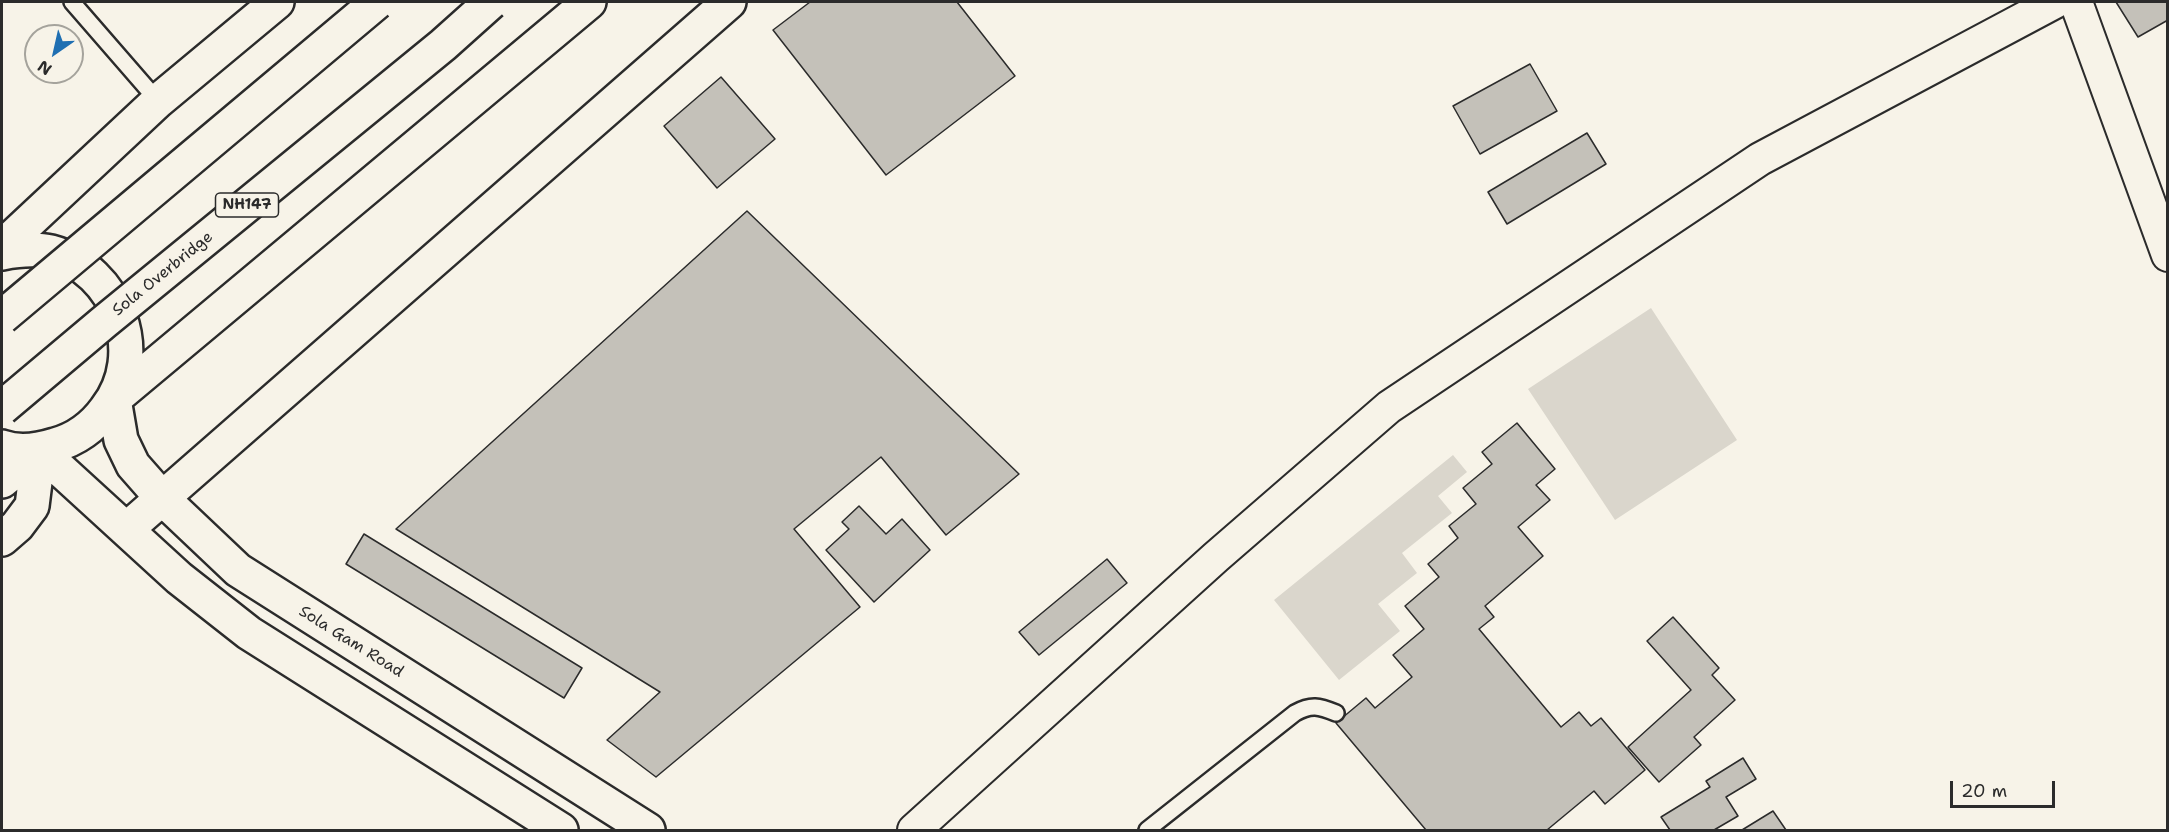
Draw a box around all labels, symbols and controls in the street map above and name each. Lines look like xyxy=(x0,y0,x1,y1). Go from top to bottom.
north arrow xyxy=(24,24,84,84)
text: N xyxy=(34,55,56,80)
road number: NH147 xyxy=(216,193,278,217)
street label: Sola Overbridge xyxy=(109,228,217,320)
street label: Sola Gam Road xyxy=(295,602,407,682)
scale bar xyxy=(1953,769,2058,807)
text: 20 m xyxy=(1961,779,2007,803)

